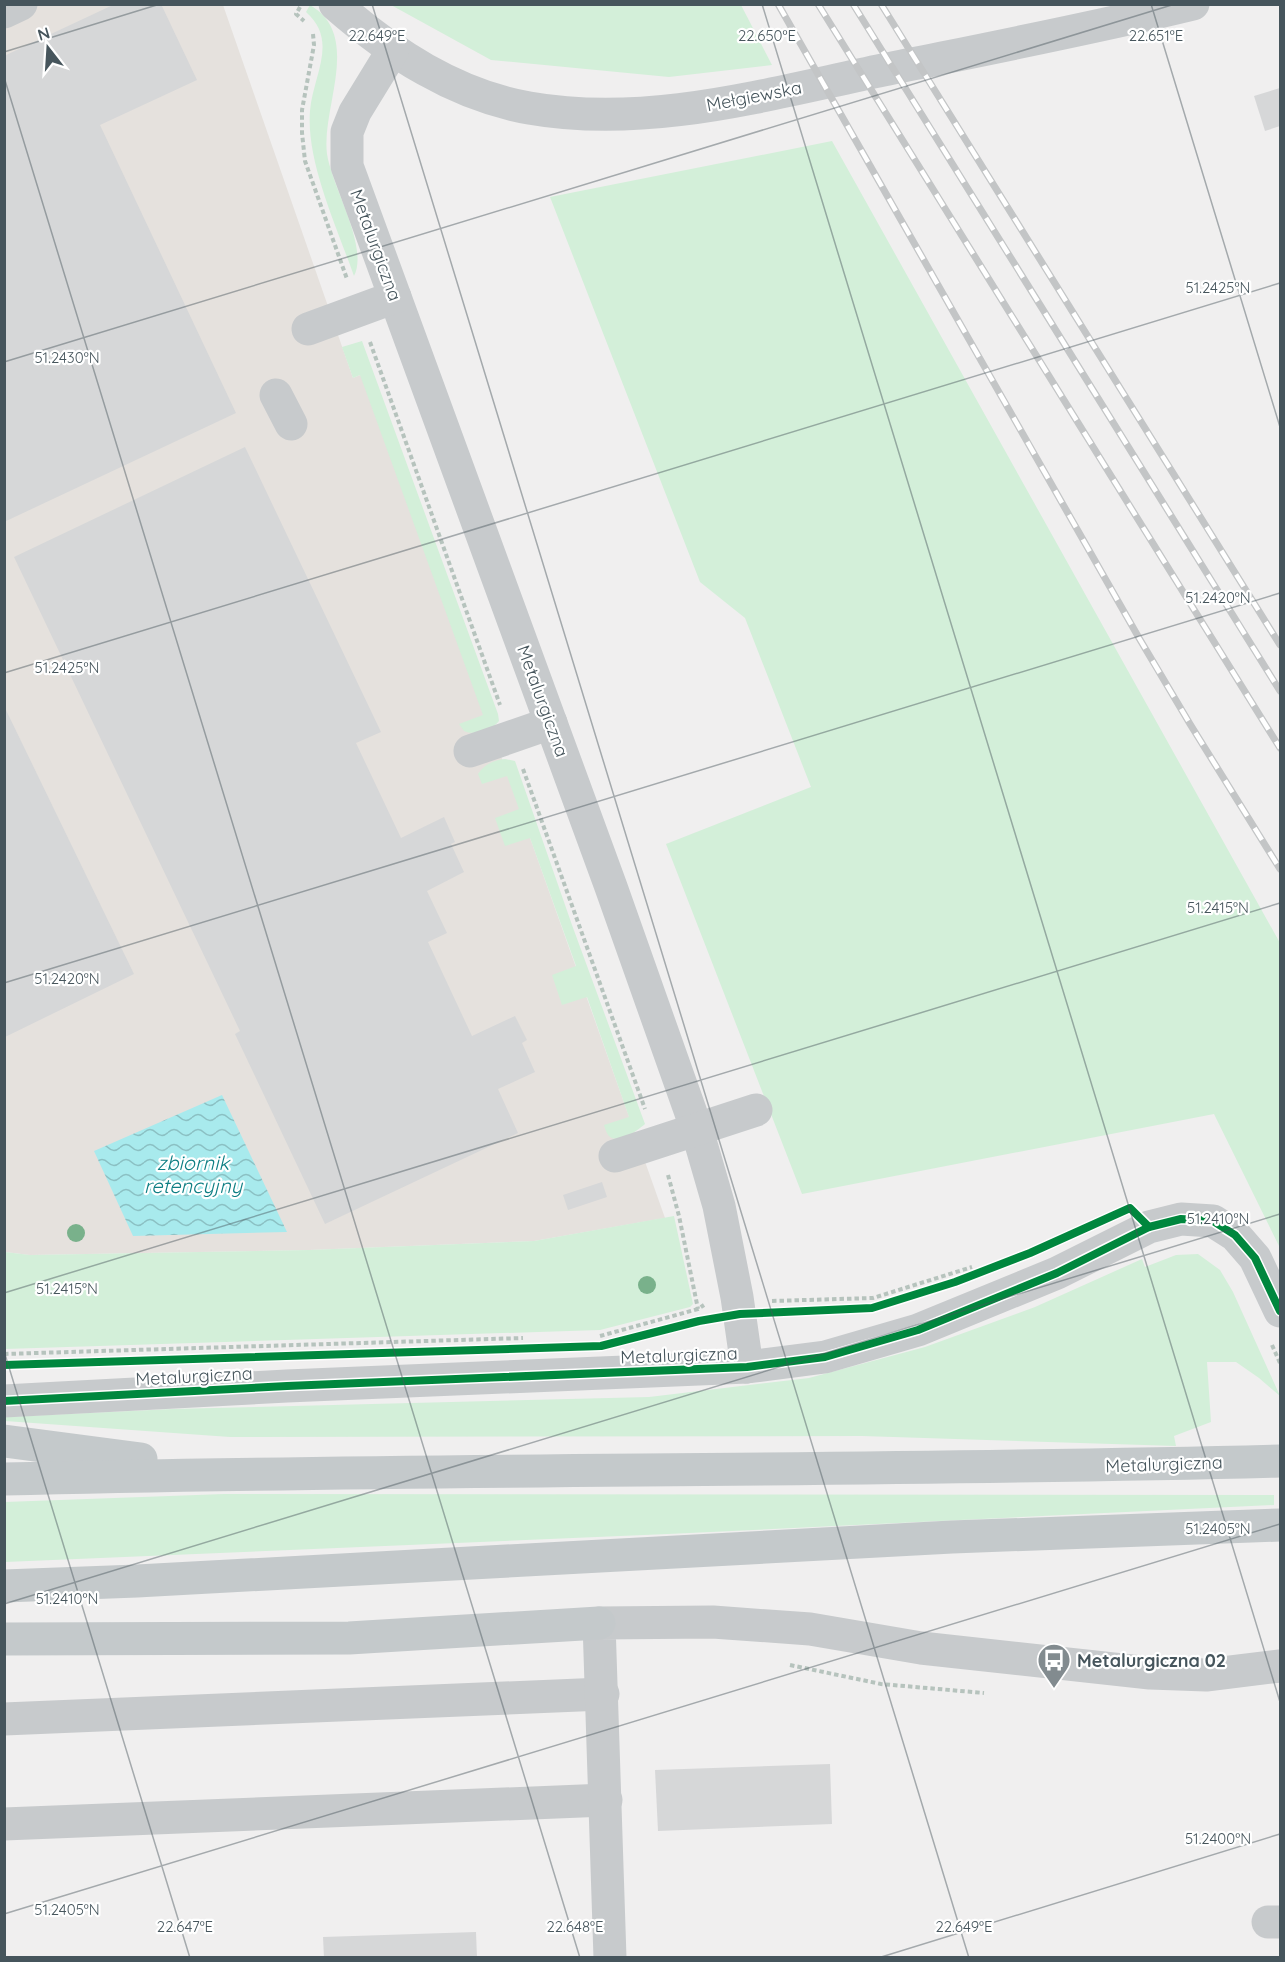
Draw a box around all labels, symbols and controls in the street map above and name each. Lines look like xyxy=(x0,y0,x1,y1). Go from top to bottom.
north arrow xyxy=(18,18,78,78)
text: N xyxy=(35,22,52,45)
text: 22.649°E xyxy=(348,26,406,45)
text: 22.650°E xyxy=(738,26,796,45)
text: 22.651°E xyxy=(1129,26,1183,45)
street label: Mełgiewska xyxy=(704,75,804,117)
street label: Metalurgiczna xyxy=(345,186,407,304)
text: 51.2425°N xyxy=(1186,278,1250,297)
text: 51.2430°N xyxy=(34,348,100,367)
text: 51.2420°N xyxy=(1185,588,1251,607)
street label: Metalurgiczna xyxy=(512,642,574,760)
text: 51.2425°N xyxy=(35,658,99,677)
text: 51.2415°N xyxy=(1187,898,1249,917)
text: 51.2420°N xyxy=(34,969,100,988)
water label: zbiornik retencyjny xyxy=(144,1150,244,1198)
text: 51.2410°N xyxy=(1187,1209,1249,1228)
text: 51.2415°N xyxy=(36,1279,98,1298)
street label: Metalurgiczna xyxy=(620,1341,738,1369)
street label: Metalurgiczna xyxy=(135,1361,253,1391)
street label: Metalurgiczna xyxy=(1105,1450,1223,1478)
text: 51.2405°N xyxy=(1185,1519,1251,1538)
text: 51.2410°N xyxy=(36,1589,98,1608)
bus stop icon: Metalurgiczna 02 xyxy=(1036,1642,1072,1689)
place label: Metalurgiczna 02 xyxy=(1077,1649,1226,1672)
text: 51.2400°N xyxy=(1185,1829,1251,1848)
text: 51.2405°N xyxy=(34,1900,100,1919)
text: 22.647°E xyxy=(157,1917,213,1936)
text: 22.648°E xyxy=(546,1917,604,1936)
text: 22.649°E xyxy=(935,1917,993,1936)

